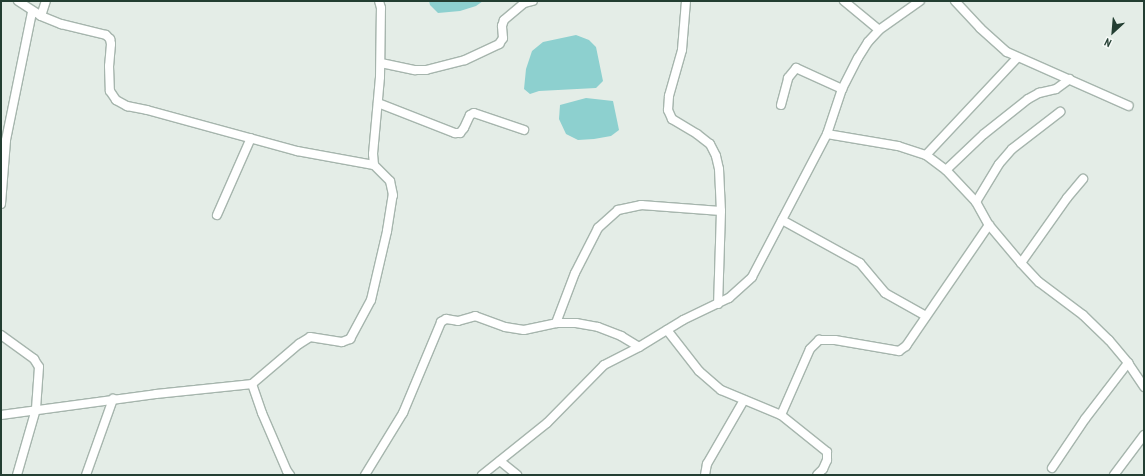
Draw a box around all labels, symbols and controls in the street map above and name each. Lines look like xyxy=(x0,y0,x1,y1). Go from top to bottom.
north arrow xyxy=(1093,12,1133,52)
text: N xyxy=(1102,35,1113,50)

